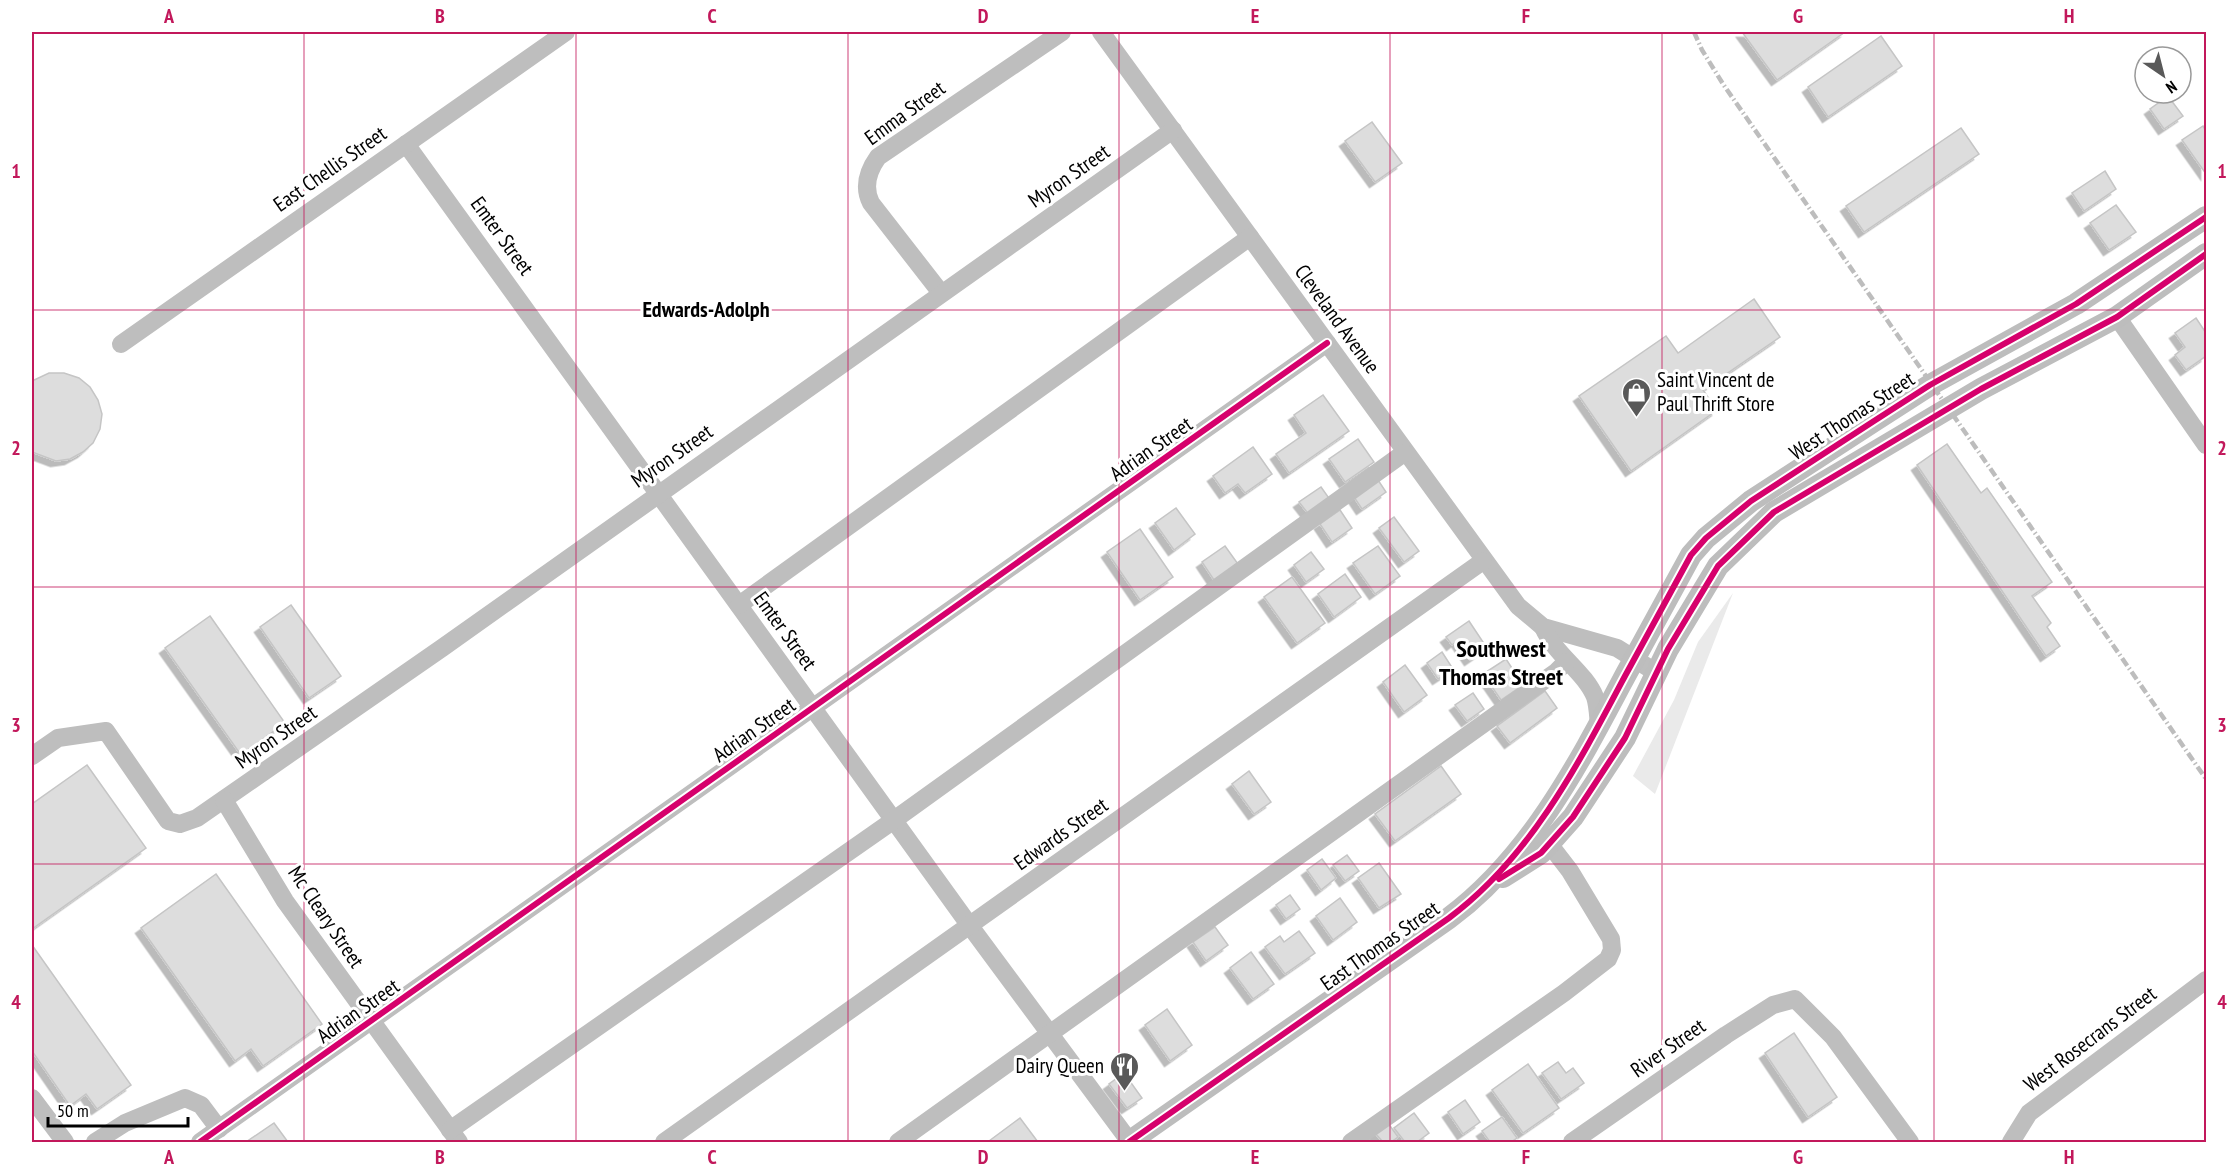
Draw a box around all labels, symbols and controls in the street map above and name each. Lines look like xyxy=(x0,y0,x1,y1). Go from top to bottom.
text: A xyxy=(163,3,175,29)
text: B xyxy=(435,3,445,29)
text: C xyxy=(707,3,717,29)
text: D xyxy=(978,3,989,29)
text: E xyxy=(1251,3,1259,29)
text: F xyxy=(1522,3,1530,29)
text: G xyxy=(1793,3,1803,29)
text: H xyxy=(2064,3,2074,29)
north arrow xyxy=(2133,45,2193,105)
street label: Emma Street xyxy=(859,74,950,151)
text: N xyxy=(2162,77,2181,98)
street label: East Chellis Street xyxy=(268,120,392,217)
street label: Myron Street xyxy=(1023,138,1115,213)
text: 1 xyxy=(11,158,21,184)
text: 1 xyxy=(2217,158,2227,184)
street label: Emter Street xyxy=(465,191,540,280)
street label: Cleveland Avenue xyxy=(1289,259,1386,379)
district label: Edwards-Adolph xyxy=(642,295,770,323)
street label: West Thomas Street xyxy=(1784,365,1919,466)
place label: Saint Vincent de Paul Thrift Store xyxy=(1657,366,1775,417)
shop icon: Saint Vincent de Paul Thrift Store xyxy=(1620,376,1652,418)
street label: Adrian Street xyxy=(1104,410,1197,487)
street label: Myron Street xyxy=(626,418,718,493)
text: 2 xyxy=(11,435,21,461)
text: 2 xyxy=(2217,435,2227,461)
street label: Emter Street xyxy=(748,586,823,675)
district label: Southwest Thomas Street xyxy=(1439,633,1563,692)
street label: Adrian Street xyxy=(707,691,800,768)
street label: Myron Street xyxy=(230,699,322,774)
text: 3 xyxy=(11,712,21,738)
text: 3 xyxy=(2217,712,2227,738)
street label: Edwards Street xyxy=(1008,791,1113,876)
street label: Mc Cleary Street xyxy=(282,860,371,973)
street label: East Thomas Street xyxy=(1315,895,1445,997)
street label: Adrian Street xyxy=(311,972,404,1049)
street label: West Rosecrans Street xyxy=(2018,980,2162,1097)
text: 4 xyxy=(11,989,21,1015)
text: 4 xyxy=(2217,989,2227,1015)
street label: River Street xyxy=(1625,1012,1711,1083)
restaurant icon: Dairy Queen xyxy=(1109,1050,1141,1092)
place label: Dairy Queen xyxy=(1015,1052,1104,1079)
scale bar xyxy=(48,1090,188,1128)
text: 50 m xyxy=(57,1099,89,1122)
text: A xyxy=(163,1144,175,1170)
text: B xyxy=(435,1144,445,1170)
text: C xyxy=(707,1144,717,1170)
text: D xyxy=(978,1144,989,1170)
text: E xyxy=(1251,1144,1259,1170)
text: F xyxy=(1522,1144,1530,1170)
text: G xyxy=(1793,1144,1803,1170)
text: H xyxy=(2064,1144,2074,1170)

